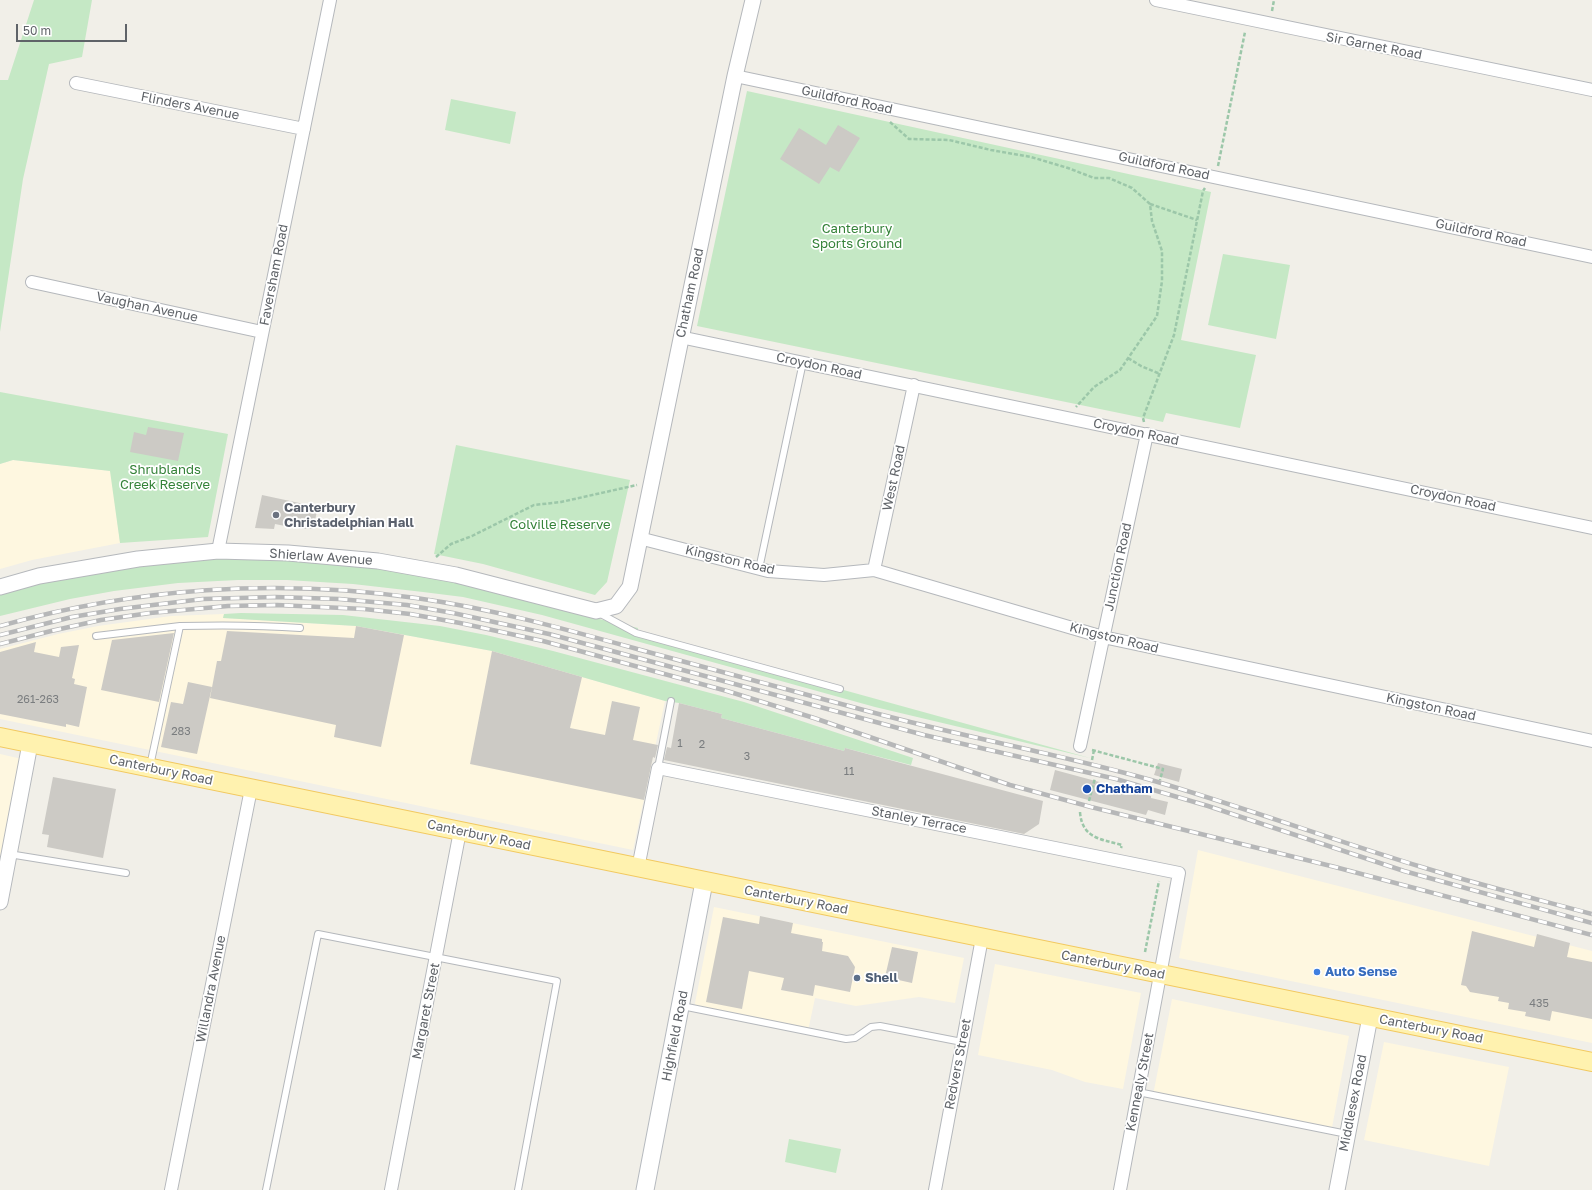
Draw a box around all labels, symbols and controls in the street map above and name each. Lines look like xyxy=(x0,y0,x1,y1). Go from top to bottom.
scale bar xyxy=(18,16,129,42)
text: 50 m xyxy=(23,23,51,38)
street label: Sir Garnet Road xyxy=(1325,29,1423,63)
street label: Guildford Road xyxy=(800,83,894,117)
street label: Flinders Avenue xyxy=(139,89,241,123)
street label: Guildford Road xyxy=(1117,149,1211,183)
street label: Guildford Road xyxy=(1434,216,1528,250)
park label: Canterbury Sports Ground xyxy=(812,221,902,252)
street label: Faversham Road xyxy=(257,223,291,327)
street label: Chatham Road xyxy=(673,247,707,339)
street label: Vaughan Avenue xyxy=(95,289,199,325)
street label: Croydon Road xyxy=(775,349,863,383)
street label: Croydon Road xyxy=(1092,415,1180,449)
street label: West Road xyxy=(879,444,909,512)
park label: Shrublands Creek Reserve xyxy=(120,462,210,493)
street label: Croydon Road xyxy=(1409,481,1497,515)
place label: Canterbury Christadelphian Hall xyxy=(284,500,414,531)
marker: Canterbury Christadelphian Hall xyxy=(271,510,281,520)
park label: Colville Reserve xyxy=(510,517,610,533)
street label: Junction Road xyxy=(1101,521,1135,613)
street label: Kingston Road xyxy=(684,542,776,578)
street label: Shierlaw Avenue xyxy=(269,546,373,568)
street label: Kingston Road xyxy=(1068,619,1160,657)
street label: Kingston Road xyxy=(1385,690,1477,724)
house number: 261-263 xyxy=(17,693,59,707)
house number: 283 xyxy=(171,725,191,739)
house number: 1 xyxy=(677,737,683,751)
house number: 2 xyxy=(699,738,705,752)
house number: 3 xyxy=(744,750,750,764)
street label: Canterbury Road xyxy=(108,751,214,789)
house number: 11 xyxy=(844,765,854,779)
place label: Chatham xyxy=(1096,781,1153,797)
marker: Chatham xyxy=(1081,783,1093,795)
street label: Stanley Terrace xyxy=(870,803,968,837)
street label: Canterbury Road xyxy=(426,816,532,854)
street label: Canterbury Road xyxy=(743,882,849,918)
street label: Willandra Avenue xyxy=(193,934,229,1044)
street label: Canterbury Road xyxy=(1060,947,1166,983)
street label: Margaret Street xyxy=(409,961,443,1061)
place label: Auto Sense xyxy=(1325,964,1397,980)
marker: Auto Sense xyxy=(1312,967,1322,977)
place label: Shell xyxy=(865,970,898,986)
marker: Shell xyxy=(852,973,862,983)
street label: Highfield Road xyxy=(659,989,691,1083)
house number: 435 xyxy=(1529,997,1549,1011)
street label: Canterbury Road xyxy=(1378,1011,1484,1047)
street label: Redvers Street xyxy=(942,1017,974,1111)
street label: Kennealy Street xyxy=(1123,1031,1157,1133)
street label: Middlesex Road xyxy=(1336,1053,1370,1153)

